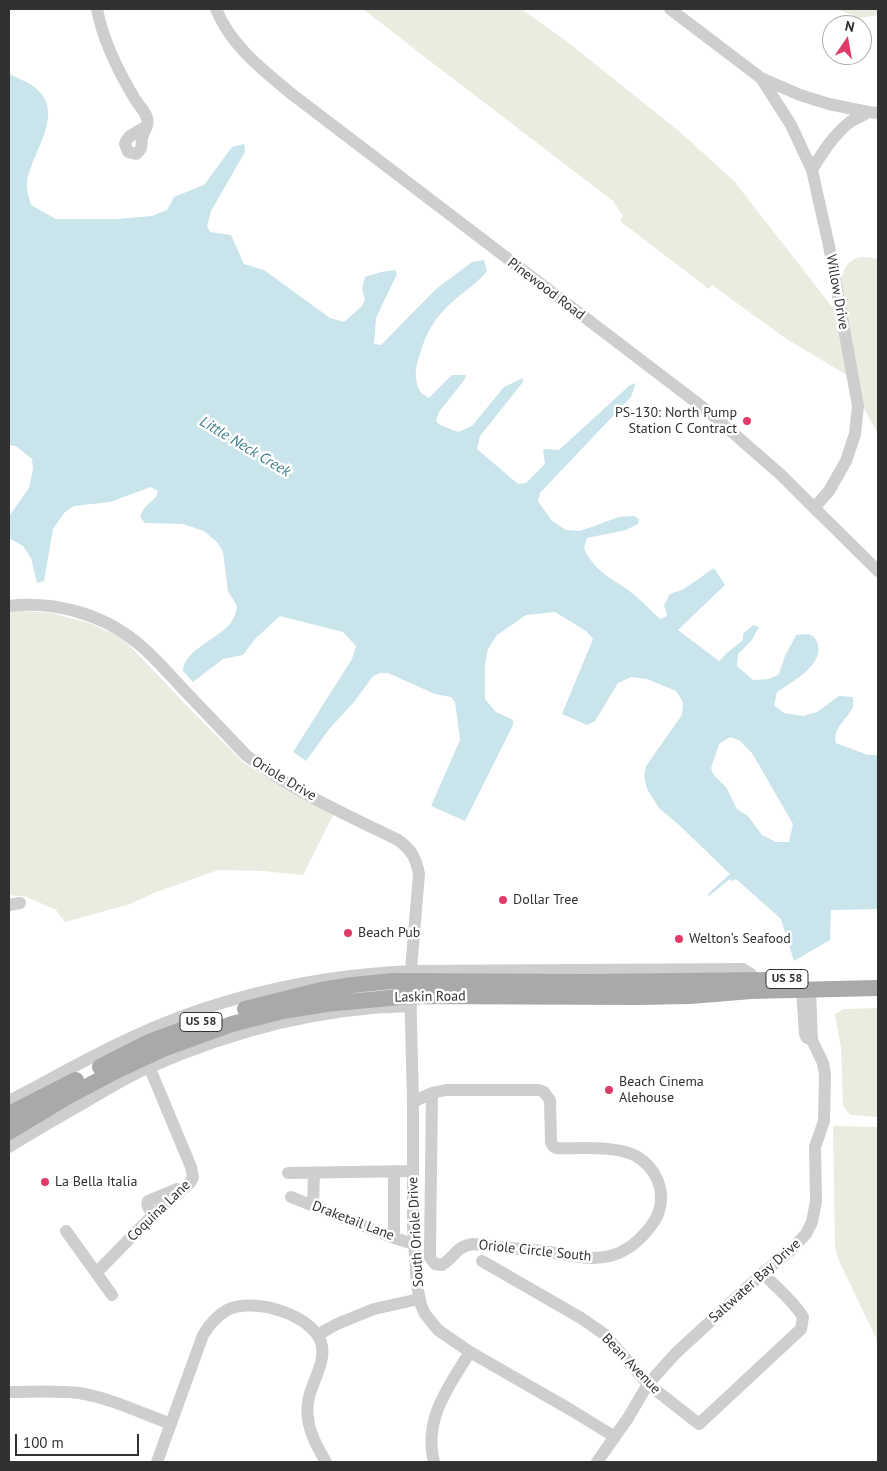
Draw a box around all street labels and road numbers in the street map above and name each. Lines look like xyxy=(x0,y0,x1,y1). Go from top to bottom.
street label: Willow Drive xyxy=(822,253,852,331)
street label: Pinewood Road xyxy=(504,255,588,323)
street label: Oriole Drive xyxy=(249,753,319,805)
road number: US 58 xyxy=(766,970,808,989)
street label: Laskin Road xyxy=(394,988,466,1006)
road number: US 58 xyxy=(180,1012,222,1032)
street label: South Oriole Drive xyxy=(405,1176,427,1288)
street label: Coquina Lane xyxy=(124,1177,194,1245)
street label: Draketail Lane xyxy=(310,1198,396,1244)
street label: Saltwater Bay Drive xyxy=(706,1235,804,1327)
street label: Oriole Circle South xyxy=(478,1237,592,1265)
street label: Bean Avenue xyxy=(598,1330,664,1398)

